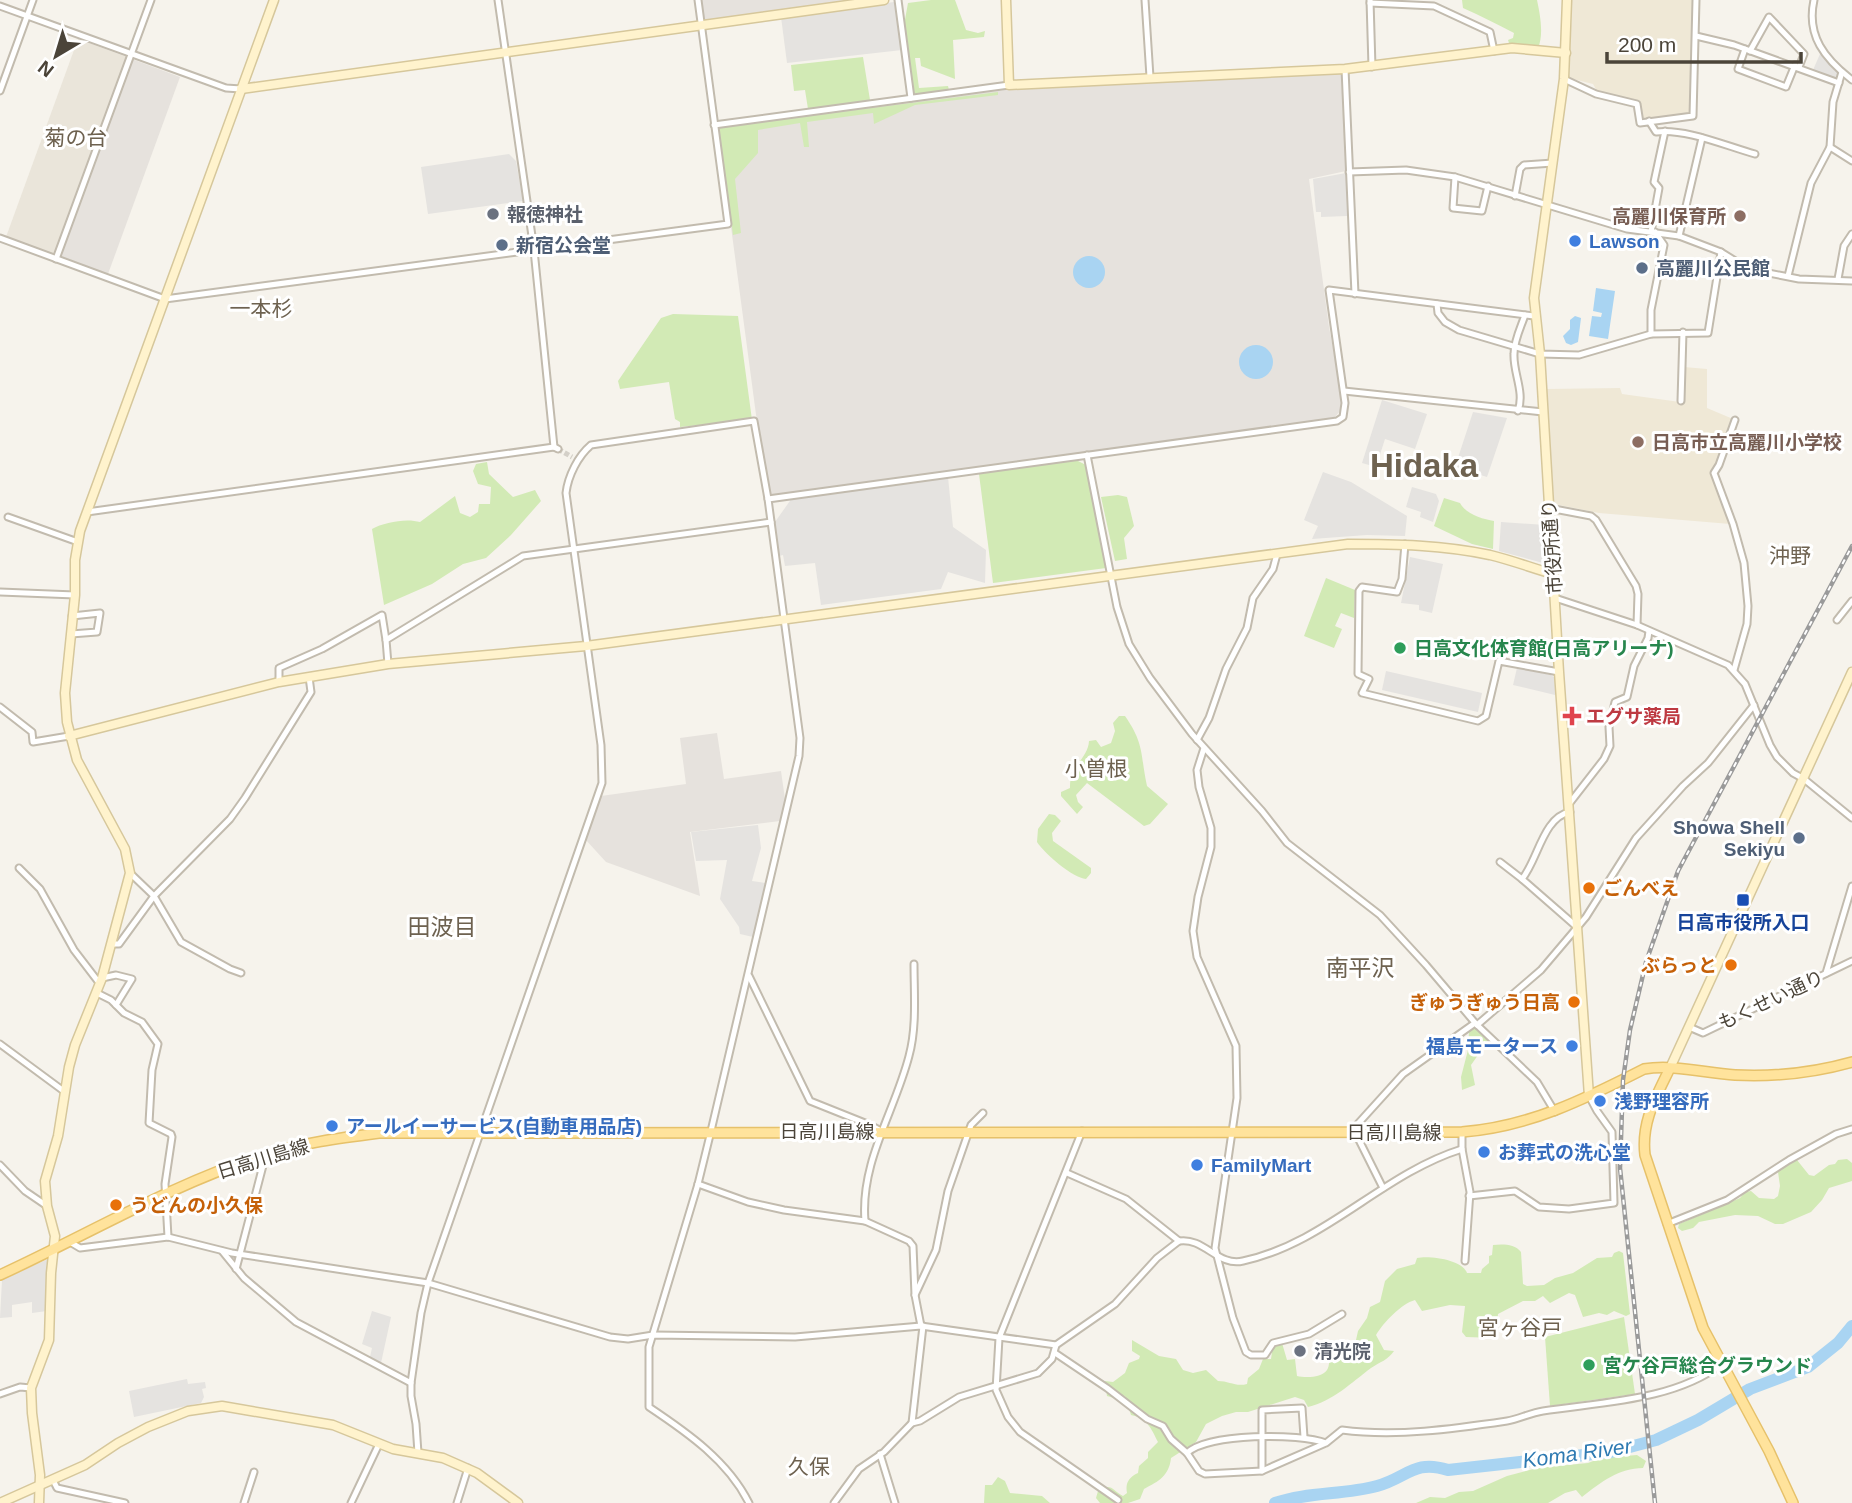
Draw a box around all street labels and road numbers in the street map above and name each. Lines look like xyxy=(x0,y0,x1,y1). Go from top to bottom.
street label: 市役所通り xyxy=(1538,499,1566,595)
street label: もくせい通り xyxy=(1715,966,1827,1034)
street label: 日高川島線 xyxy=(779,1121,875,1142)
street label: 日高川島線 xyxy=(1346,1122,1442,1143)
street label: 日高川島線 xyxy=(214,1135,312,1183)

